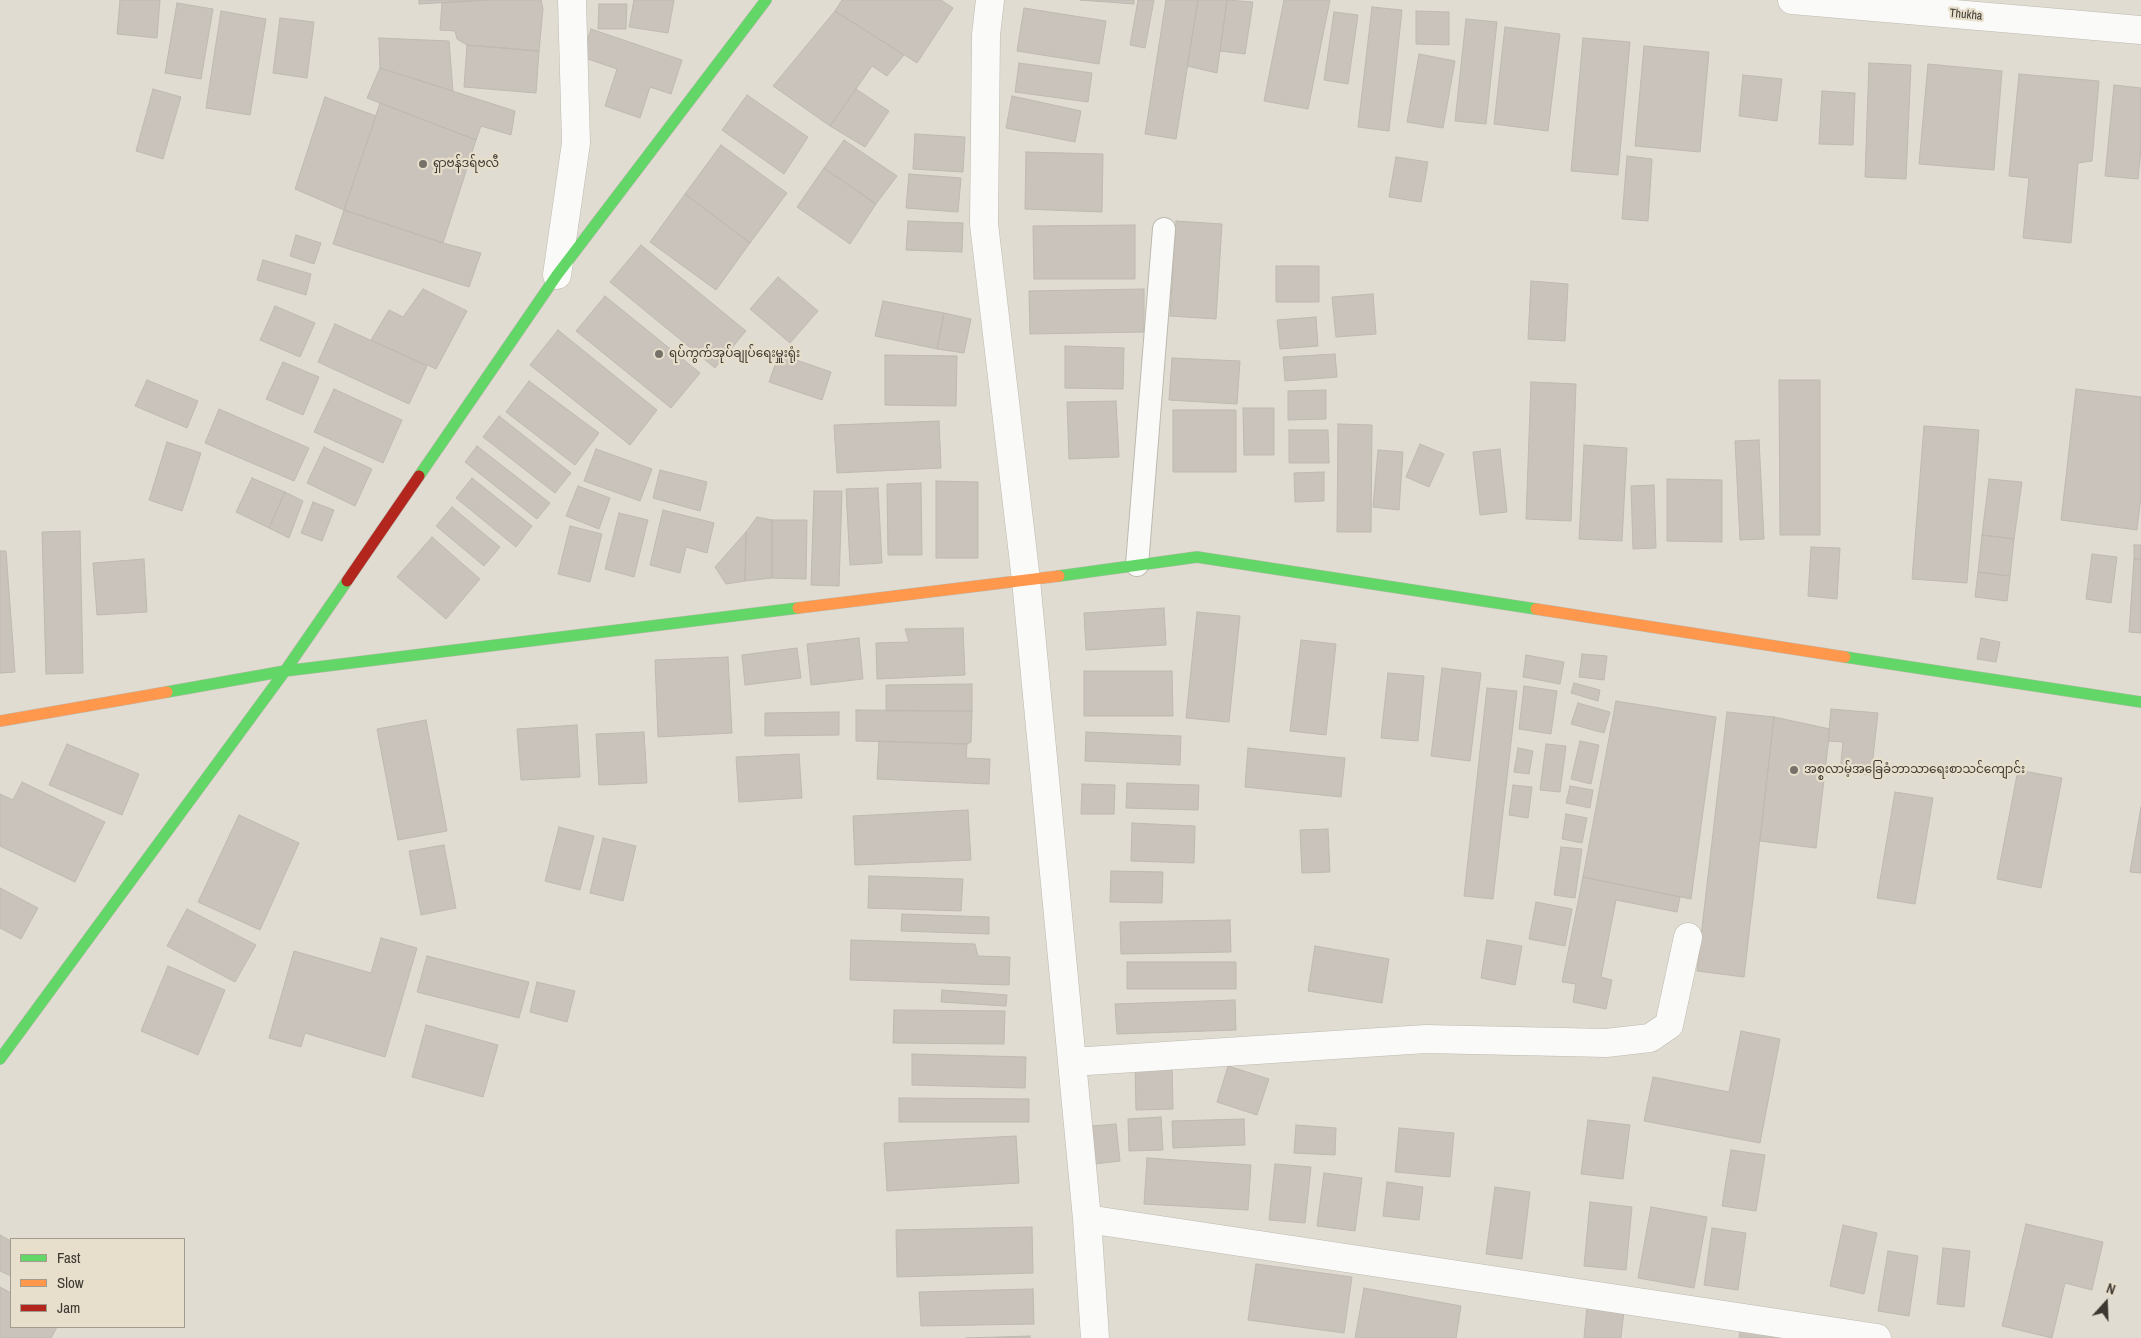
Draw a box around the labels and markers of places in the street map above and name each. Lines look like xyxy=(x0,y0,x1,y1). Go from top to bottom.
place label: ရှာဗန်ဒရ်ဗလီ xyxy=(433,157,499,171)
marker: ရှာဗန်ဒရ်ဗလီ xyxy=(417,158,429,170)
place label: ရပ်ကွက်အုပ်ချုပ်ရေးမှူးရုံး xyxy=(669,347,800,361)
marker: ရပ်ကွက်အုပ်ချုပ်ရေးမှူးရုံး xyxy=(653,348,665,360)
place label: အစ္စလာမ့်အခြေခံဘာသာရေးစာသင်ကျောင်း xyxy=(1804,763,2025,777)
marker: အစ္စလာမ့်အခြေခံဘာသာရေးစာသင်ကျောင်း xyxy=(1788,764,1800,776)

